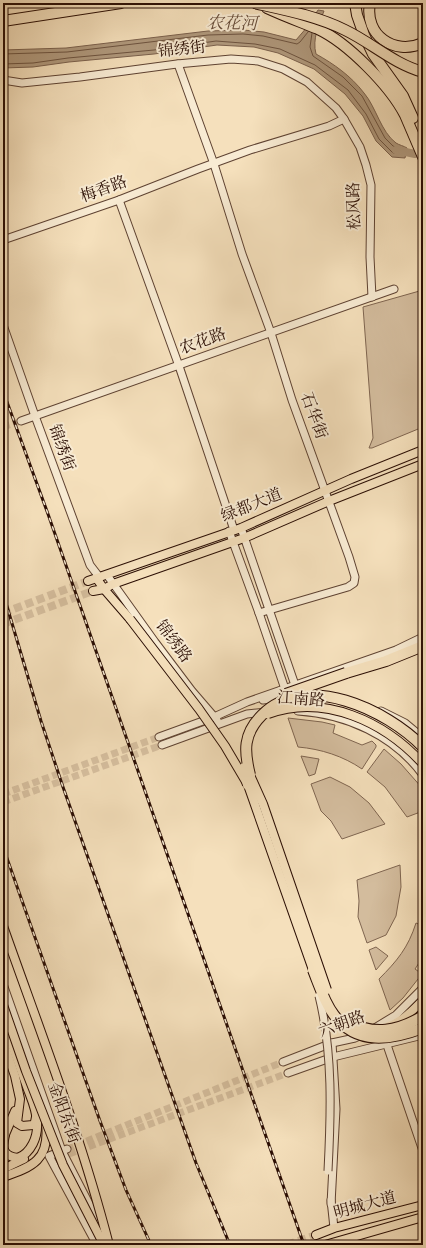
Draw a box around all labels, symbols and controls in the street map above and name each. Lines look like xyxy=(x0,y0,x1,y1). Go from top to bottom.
water label: 农花河 xyxy=(206,13,261,33)
street label: 锦绣街 xyxy=(157,38,207,60)
street label: 梅香路 xyxy=(78,172,129,206)
street label: 松风路 xyxy=(344,182,364,230)
street label: 农花路 xyxy=(177,324,228,358)
street label: 石华街 xyxy=(297,390,331,441)
street label: 锦绣街 xyxy=(45,422,79,473)
street label: 绿都大道 xyxy=(219,485,285,525)
street label: 锦绣路 xyxy=(152,617,195,666)
street label: 江南路 xyxy=(276,688,326,710)
street label: 六朝路 xyxy=(316,1007,367,1041)
street label: 金阳东街 xyxy=(45,1080,83,1146)
street label: 明城大道 xyxy=(331,1188,398,1222)

